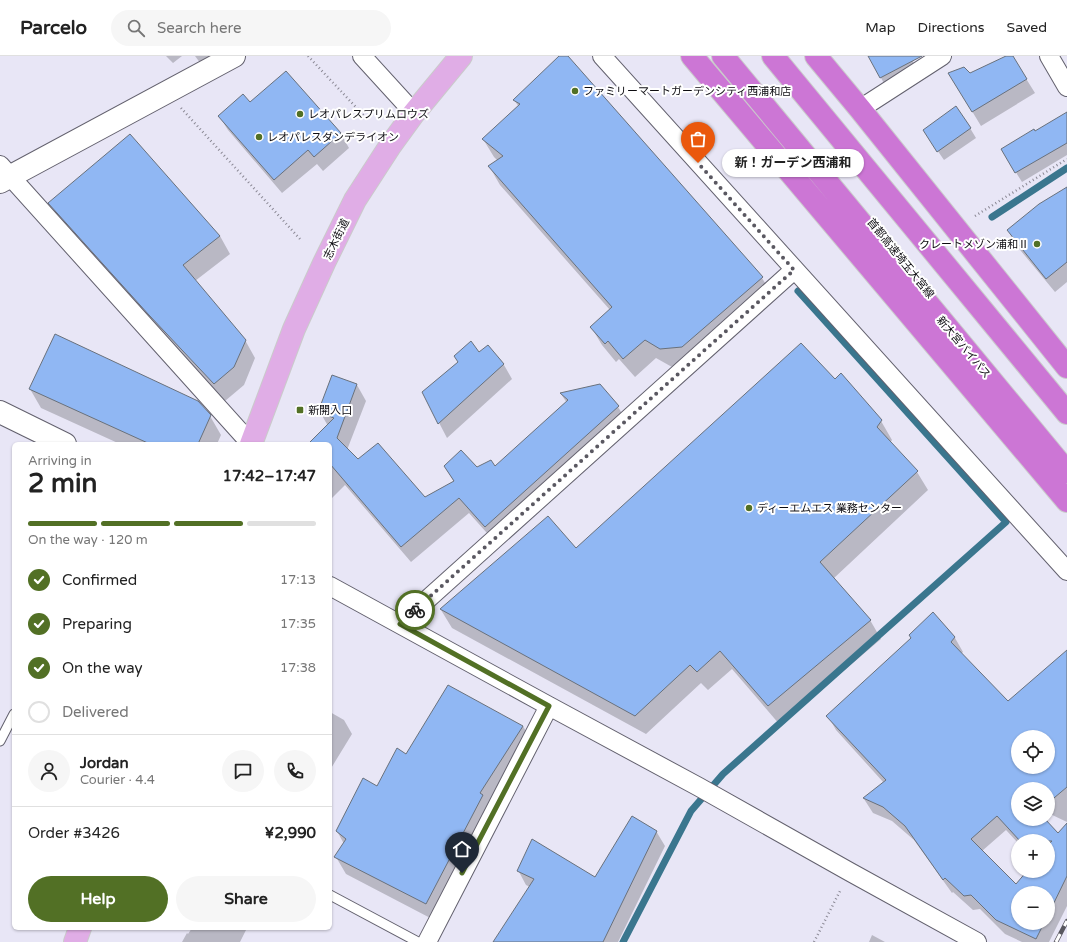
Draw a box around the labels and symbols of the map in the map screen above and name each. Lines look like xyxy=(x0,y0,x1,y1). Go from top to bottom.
place label: ファミリーマートガーデンシティ西浦和店 xyxy=(583,85,791,98)
marker: ファミリーマートガーデンシティ西浦和店 xyxy=(570,86,580,96)
place label: レオパレスプリムロウズ xyxy=(308,108,429,121)
marker: レオパレスプリムロウズ xyxy=(295,109,305,119)
pin xyxy=(681,122,715,163)
place label: レオパレスダンデライオン xyxy=(267,131,399,144)
marker: レオパレスダンデライオン xyxy=(254,132,264,142)
callout: 新！ガーデン西浦和 xyxy=(722,149,864,177)
street label: 首都高速埼玉大宮線 xyxy=(864,216,937,301)
street label: 志木街道 xyxy=(321,217,352,262)
place label: クレートメゾン浦和Ⅱ xyxy=(919,238,1029,251)
marker: クレートメゾン浦和Ⅱ xyxy=(1032,239,1042,249)
street label: 新大宮バイパス xyxy=(934,314,993,381)
place label: 新開入口 xyxy=(308,404,352,417)
marker: 新開入口 xyxy=(295,405,305,415)
place label: ディーエムエス 業務センター xyxy=(757,502,902,515)
marker: ディーエムエス 業務センター xyxy=(744,503,754,513)
courier xyxy=(395,590,435,630)
pin xyxy=(445,832,479,873)

